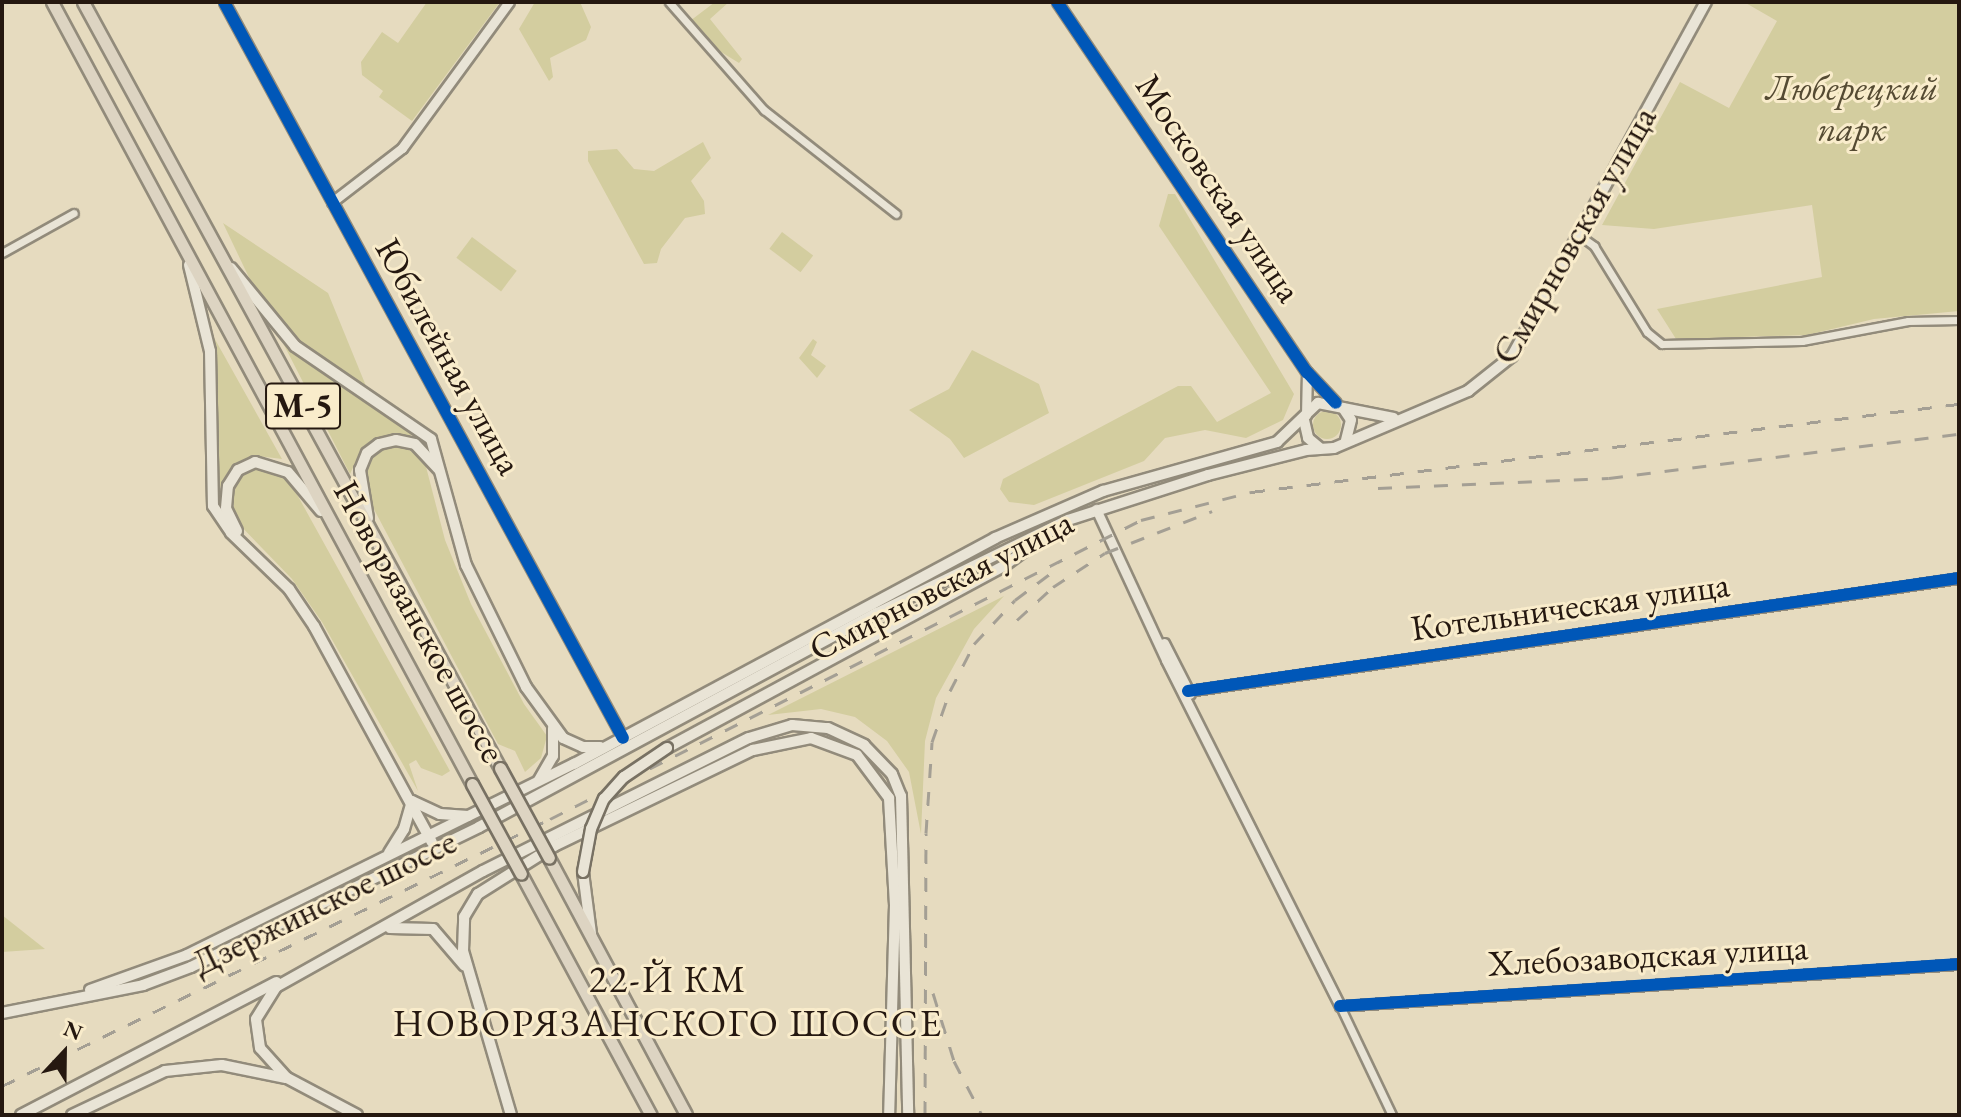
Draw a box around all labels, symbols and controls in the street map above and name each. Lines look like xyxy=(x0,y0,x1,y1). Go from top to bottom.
park label: Люберецкий парк xyxy=(1766,65,1938,150)
street label: Московская улица xyxy=(1127,66,1311,310)
street label: Смирновская улица xyxy=(1483,99,1665,371)
street label: Юбилейная улица xyxy=(366,230,532,482)
road number: М-5 xyxy=(265,376,341,436)
street label: Новорязанское шоссе xyxy=(325,473,515,769)
street label: Смирновская улица xyxy=(802,500,1080,670)
street label: Котельническая улица xyxy=(1408,562,1732,650)
street label: Дзержинское шоссе xyxy=(185,819,463,985)
street label: Хлебозаводская улица xyxy=(1487,925,1809,985)
district label: 22-Й КМ НОВОРЯЗАНСКОГО ШОССЕ xyxy=(393,956,943,1046)
north arrow xyxy=(24,1013,104,1093)
text: N xyxy=(59,1014,87,1047)

